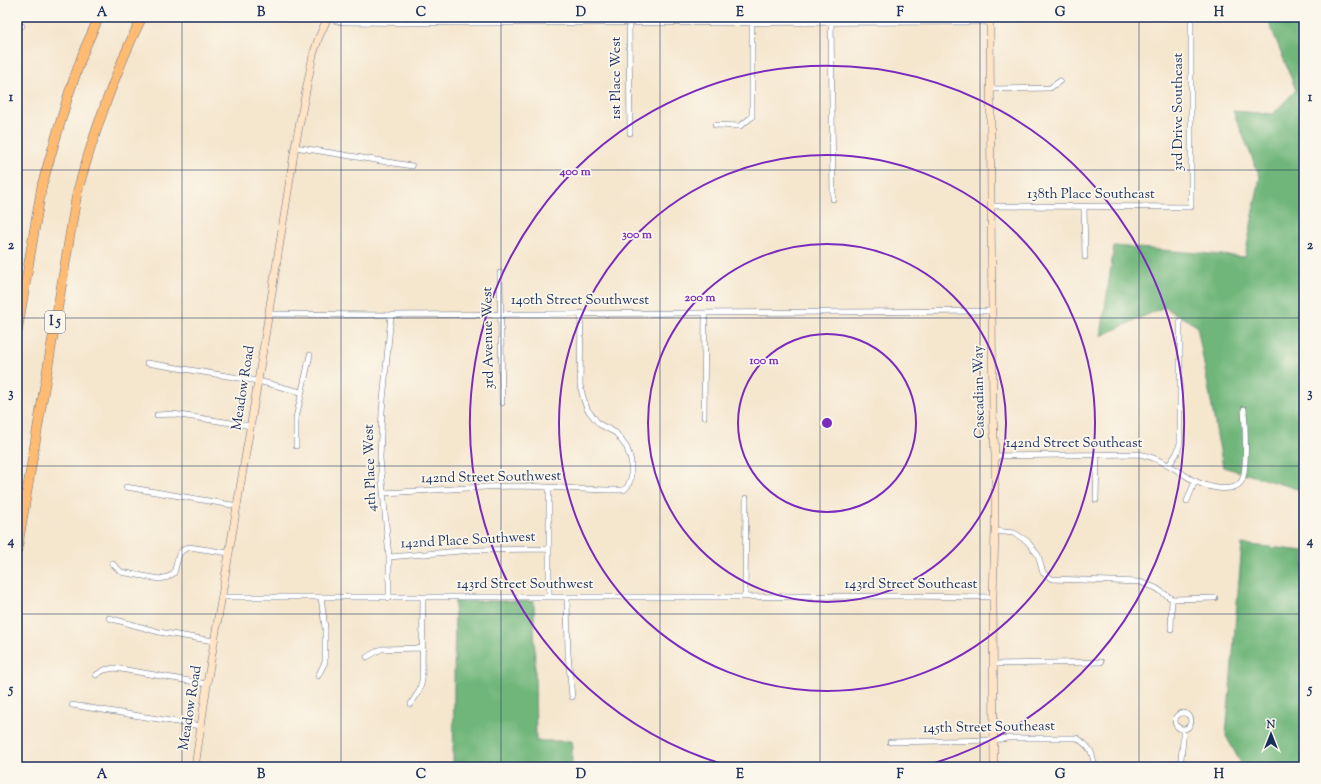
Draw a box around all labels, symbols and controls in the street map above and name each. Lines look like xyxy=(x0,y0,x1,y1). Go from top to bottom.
text: A xyxy=(97,4,108,22)
text: B xyxy=(257,4,266,22)
text: C xyxy=(416,4,426,22)
text: D xyxy=(576,4,586,22)
text: E xyxy=(736,4,744,22)
text: F xyxy=(896,4,904,22)
text: G xyxy=(1055,4,1066,22)
text: H xyxy=(1214,4,1225,22)
street label: 1st Place West xyxy=(607,36,627,119)
street label: 3rd Drive Southeast xyxy=(1169,53,1189,171)
text: 1 xyxy=(9,89,14,107)
text: 1 xyxy=(1308,89,1313,107)
text: 400 m xyxy=(558,163,591,181)
street label: 138th Place Southeast xyxy=(1027,185,1155,205)
text: 300 m xyxy=(622,226,652,244)
text: 2 xyxy=(8,237,15,255)
text: 2 xyxy=(1307,237,1314,255)
street label: 3rd Avenue West xyxy=(478,286,500,389)
text: 200 m xyxy=(685,289,715,307)
street label: 140th Street Southwest xyxy=(511,291,649,311)
road number: I 5 xyxy=(45,311,65,333)
street label: Meadow Road xyxy=(227,344,261,432)
street label: Cascadian Way xyxy=(969,345,991,439)
text: 100 m xyxy=(748,352,779,370)
text: 3 xyxy=(8,385,14,403)
text: 3 xyxy=(1307,385,1313,403)
centre of rings xyxy=(820,416,834,430)
street label: 4th Place West xyxy=(359,424,383,512)
street label: 142nd Street Southeast xyxy=(1006,434,1143,454)
street label: 142nd Street Southwest xyxy=(421,467,562,489)
street label: 142nd Place Southwest xyxy=(400,527,536,555)
text: 4 xyxy=(7,533,15,551)
text: 4 xyxy=(1306,533,1314,551)
street label: 143rd Street Southwest xyxy=(457,575,593,595)
street label: 143rd Street Southeast xyxy=(845,575,978,595)
street label: Meadow Road xyxy=(174,664,208,752)
text: 5 xyxy=(8,681,14,699)
text: 5 xyxy=(1307,681,1313,699)
north arrow xyxy=(1251,714,1291,754)
street label: 145th Street Southeast xyxy=(923,717,1055,739)
text: N xyxy=(1266,717,1276,733)
text: A xyxy=(97,766,108,784)
text: B xyxy=(257,766,266,784)
text: C xyxy=(416,766,426,784)
text: D xyxy=(576,766,586,784)
text: E xyxy=(736,766,744,784)
text: F xyxy=(896,766,904,784)
text: G xyxy=(1055,766,1066,784)
text: H xyxy=(1214,766,1225,784)

